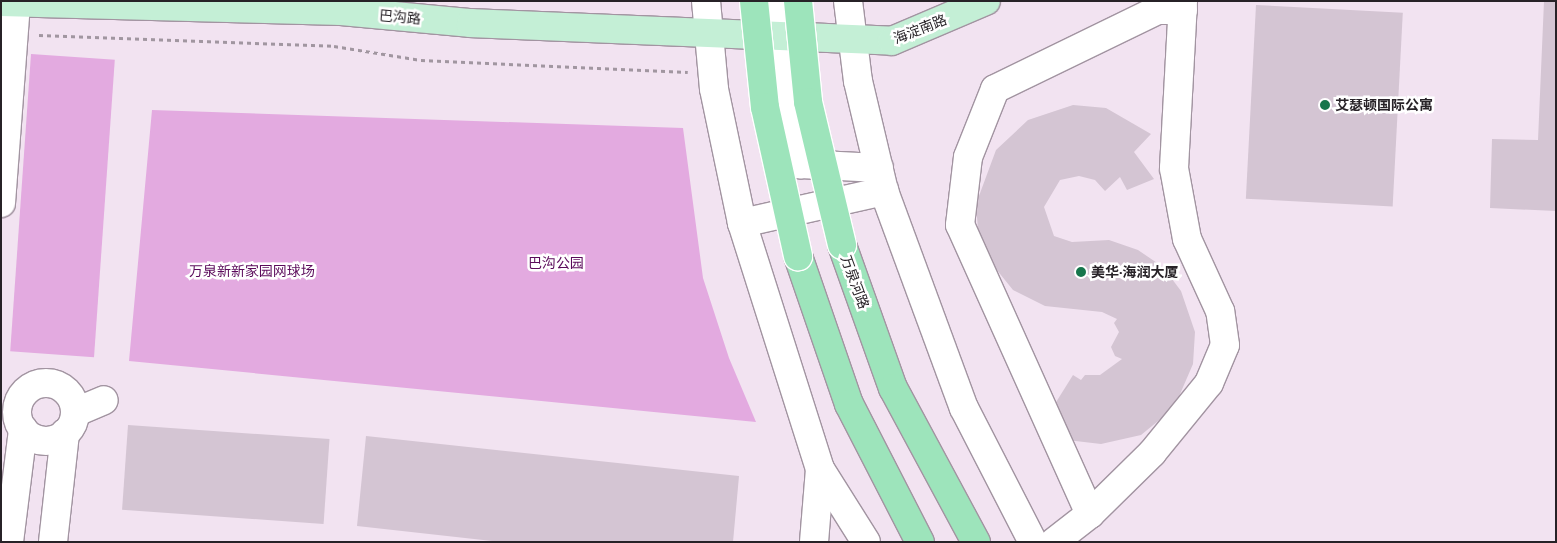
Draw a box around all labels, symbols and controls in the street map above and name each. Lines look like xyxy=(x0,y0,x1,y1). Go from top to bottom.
street label: 巴沟路 xyxy=(378,7,422,27)
street label: 海淀南路 xyxy=(891,11,949,47)
place label: 艾瑟顿国际公寓 xyxy=(1335,97,1433,113)
marker: 艾瑟顿国际公寓 xyxy=(1319,99,1331,111)
street label: 万泉河路 xyxy=(838,253,872,311)
park label: 巴沟公园 xyxy=(528,255,584,271)
park label: 万泉新新家园网球场 xyxy=(189,263,315,279)
place label: 美华·海润大厦 xyxy=(1091,264,1179,280)
marker: 美华·海润大厦 xyxy=(1075,266,1087,278)

